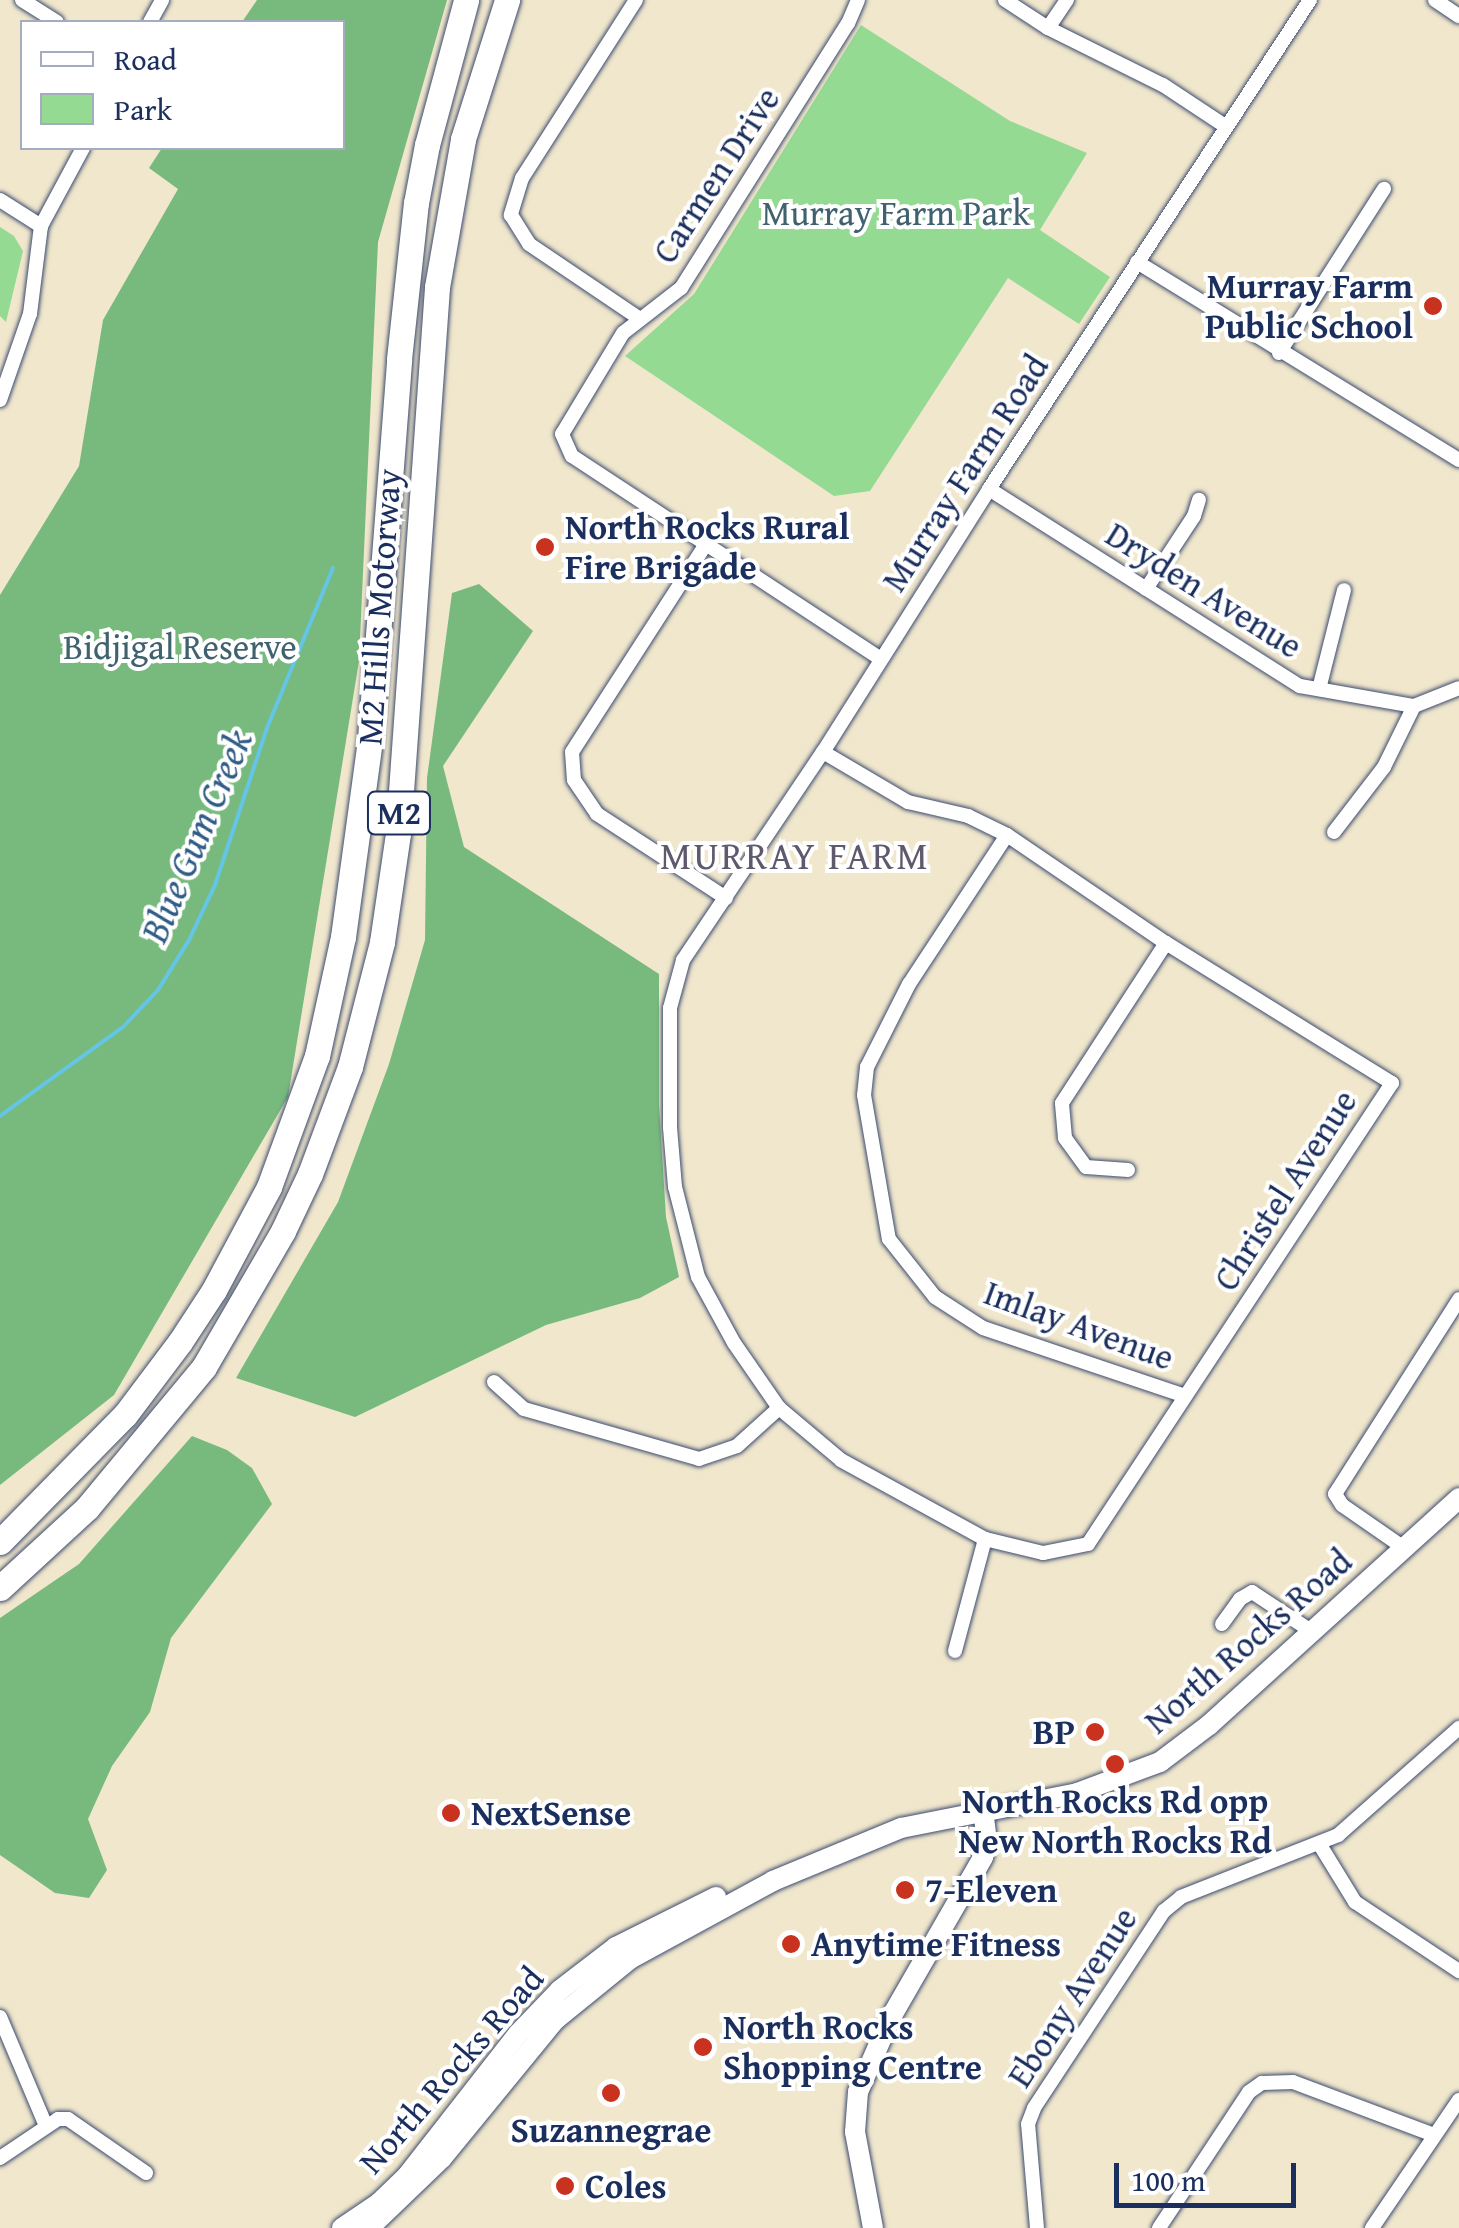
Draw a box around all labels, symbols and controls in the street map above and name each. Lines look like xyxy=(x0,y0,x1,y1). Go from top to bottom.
legend xyxy=(20,20,345,150)
text: Road xyxy=(114,37,177,81)
street label: Carmen Drive xyxy=(644,79,788,271)
text: Park xyxy=(114,87,172,131)
park label: Murray Farm Park xyxy=(762,192,1030,234)
place label: Murray Farm Public School xyxy=(1205,265,1413,347)
marker: Murray Farm Public School xyxy=(1422,295,1444,317)
street label: Murray Farm Road xyxy=(873,347,1057,599)
street label: M2 Hills Motorway xyxy=(348,467,410,747)
place label: North Rocks Rural Fire Brigade xyxy=(565,506,850,588)
street label: Dryden Avenue xyxy=(1098,513,1310,667)
marker: North Rocks Rural Fire Brigade xyxy=(534,536,556,558)
park label: Bidjigal Reserve xyxy=(63,626,297,668)
water label: Blue Gum Creek xyxy=(131,723,261,949)
road number: M2 xyxy=(366,786,432,840)
district label: MURRAY FARM xyxy=(660,833,930,879)
street label: Christel Avenue xyxy=(1205,1082,1365,1298)
street label: Imlay Avenue xyxy=(979,1271,1179,1379)
street label: North Rocks Road xyxy=(1136,1540,1360,1742)
place label: BP xyxy=(1033,1711,1075,1753)
marker: BP xyxy=(1084,1721,1106,1743)
marker: North Rocks Rd opp New North Rocks Rd xyxy=(1104,1753,1126,1775)
place label: North Rocks Rd opp New North Rocks Rd xyxy=(958,1780,1272,1862)
place label: NextSense xyxy=(471,1792,631,1834)
marker: NextSense xyxy=(440,1802,462,1824)
place label: 7-Eleven xyxy=(925,1869,1058,1911)
marker: 7-Eleven xyxy=(894,1879,916,1901)
street label: Ebony Avenue xyxy=(998,1899,1146,2095)
place label: Anytime Fitness xyxy=(811,1923,1061,1965)
marker: Anytime Fitness xyxy=(780,1933,802,1955)
street label: North Rocks Road xyxy=(350,1958,552,2182)
place label: North Rocks Shopping Centre xyxy=(723,2006,982,2088)
marker: North Rocks Shopping Centre xyxy=(692,2036,714,2058)
marker: Suzannegrae xyxy=(600,2082,622,2104)
place label: Suzannegrae xyxy=(511,2109,711,2151)
scale bar xyxy=(1119,2143,1302,2205)
text: 100 m xyxy=(1131,2158,1205,2202)
place label: Coles xyxy=(585,2165,667,2207)
marker: Coles xyxy=(554,2175,576,2197)

